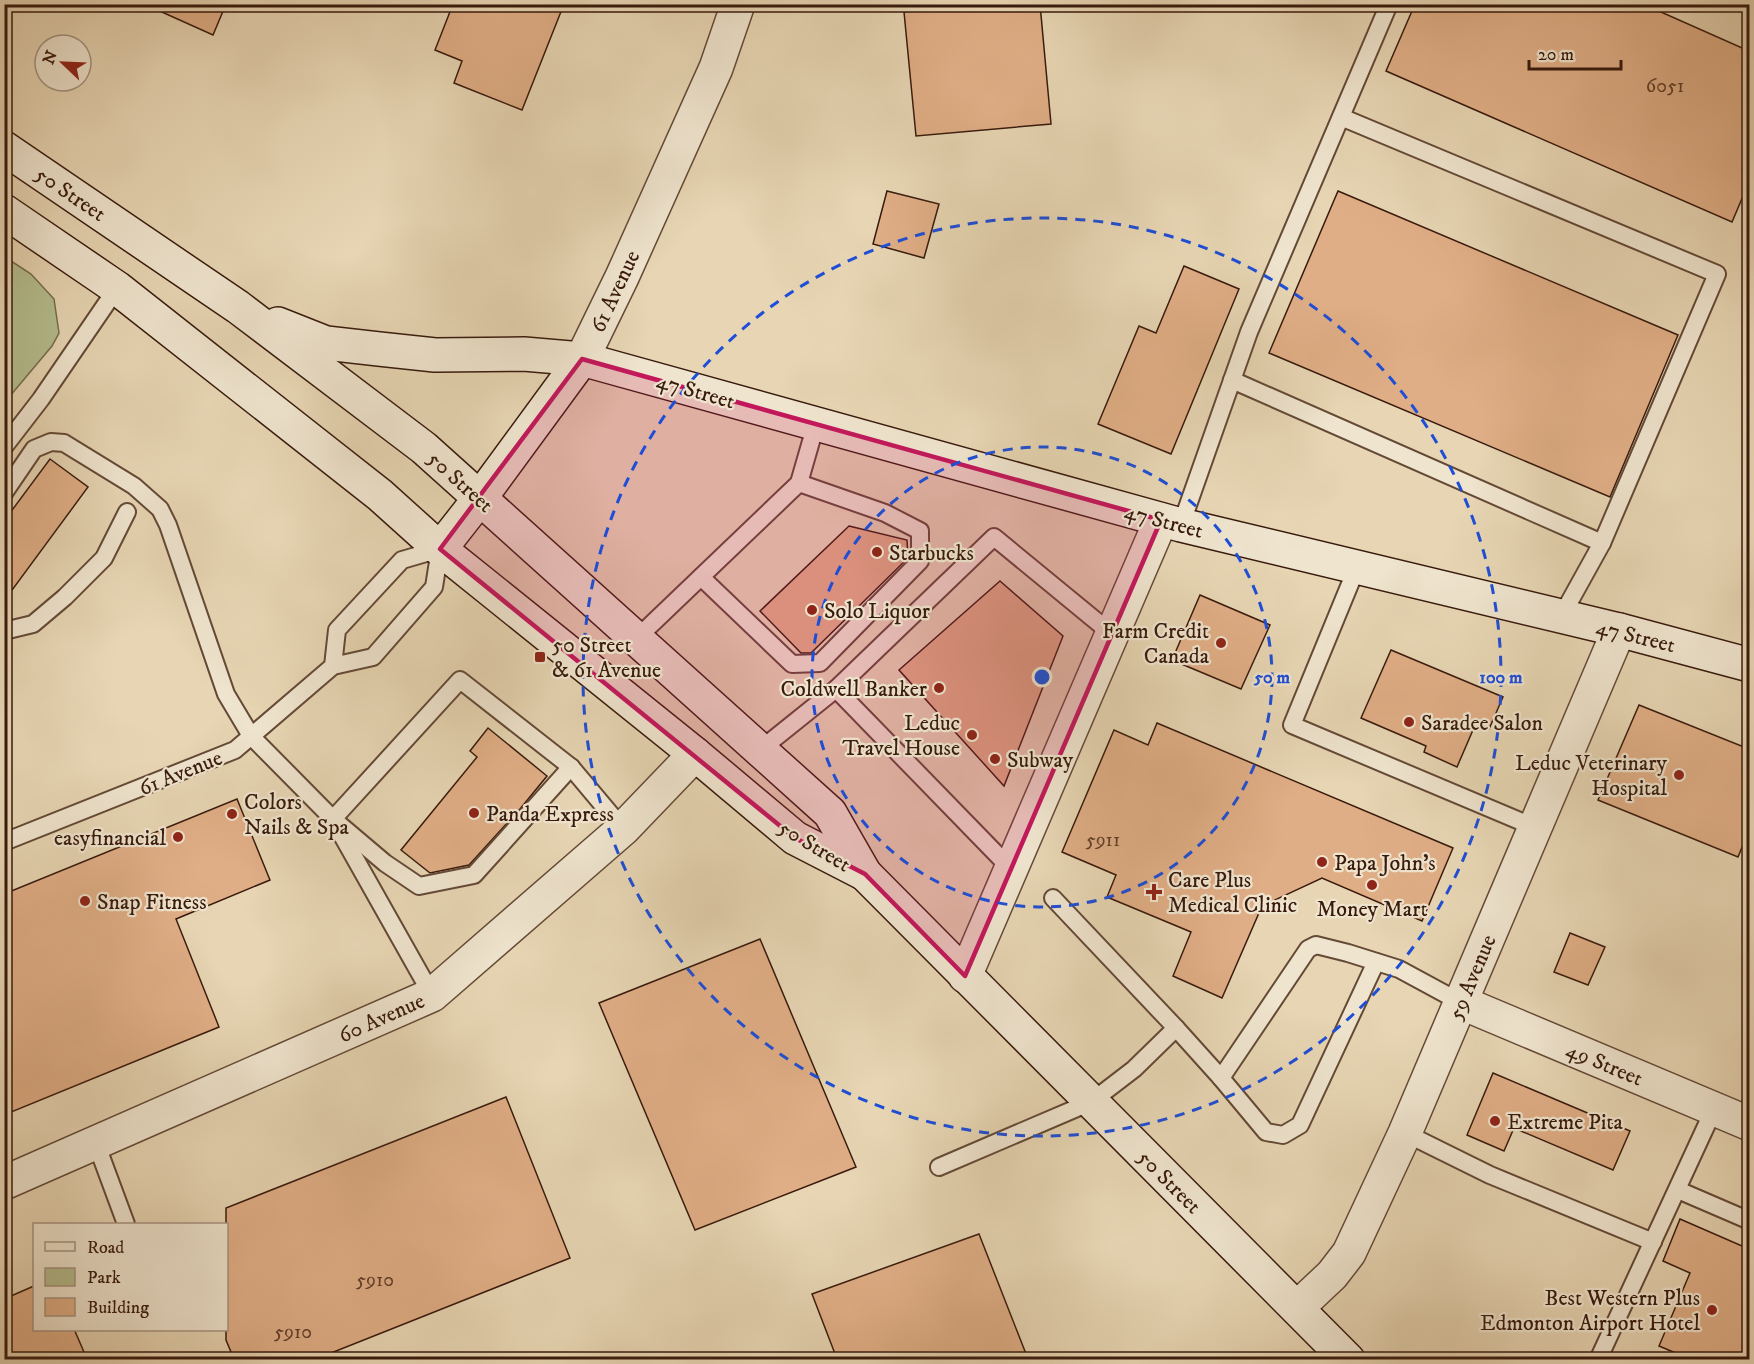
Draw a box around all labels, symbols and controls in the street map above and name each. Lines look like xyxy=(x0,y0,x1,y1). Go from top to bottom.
north arrow xyxy=(33,33,93,93)
scale bar xyxy=(1529,33,1620,71)
text: 20 m xyxy=(1538,44,1574,66)
text: N xyxy=(38,48,62,67)
house number: 6051 xyxy=(1646,74,1684,99)
street label: 50 Street xyxy=(30,161,111,228)
street label: 61 Avenue xyxy=(585,246,646,337)
street label: 47 Street xyxy=(653,367,738,415)
street label: 50 Street xyxy=(421,445,499,519)
street label: 47 Street xyxy=(1121,498,1206,545)
place label: Starbucks xyxy=(889,540,974,567)
marker: Starbucks xyxy=(870,545,884,559)
place label: Solo Liquor xyxy=(824,598,931,625)
marker: Solo Liquor xyxy=(805,603,819,617)
street label: 47 Street xyxy=(1593,614,1678,659)
place label: Farm Credit Canada xyxy=(1102,618,1210,670)
place label: 50 Street & 61 Avenue xyxy=(552,632,661,684)
marker: Farm Credit Canada xyxy=(1214,636,1228,650)
marker: 50 Street & 61 Avenue xyxy=(533,650,547,664)
centre of rings xyxy=(1032,667,1052,687)
text: 50 m xyxy=(1253,667,1290,689)
text: 100 m xyxy=(1479,667,1523,689)
place label: Coldwell Banker xyxy=(780,676,928,703)
marker: Coldwell Banker xyxy=(932,681,946,695)
place label: Leduc Travel House xyxy=(842,710,960,762)
place label: Saradee Salon xyxy=(1421,710,1543,737)
marker: Saradee Salon xyxy=(1402,715,1416,729)
marker: Leduc Travel House xyxy=(965,728,979,742)
street label: 61 Avenue xyxy=(135,744,226,802)
place label: Subway xyxy=(1007,747,1074,774)
place label: Leduc Veterinary Hospital xyxy=(1515,750,1668,802)
marker: Subway xyxy=(988,752,1002,766)
marker: Leduc Veterinary Hospital xyxy=(1672,768,1686,782)
place label: Colors Nails & Spa xyxy=(244,789,349,841)
place label: Panda Express xyxy=(486,801,614,828)
marker: Panda Express xyxy=(467,806,481,820)
marker: Colors Nails & Spa xyxy=(225,807,239,821)
street label: 50 Street xyxy=(773,814,855,878)
place label: easyfinancial xyxy=(54,825,166,852)
house number: 5911 xyxy=(1086,828,1120,853)
marker: easyfinancial xyxy=(171,830,185,844)
place label: Papa John's xyxy=(1334,850,1436,877)
marker: Papa John's xyxy=(1315,855,1329,869)
place label: Care Plus Medical Clinic xyxy=(1168,867,1297,919)
marker: Money Mart xyxy=(1365,878,1379,892)
marker: Care Plus Medical Clinic xyxy=(1145,883,1163,901)
place label: Snap Fitness xyxy=(97,889,206,916)
marker: Snap Fitness xyxy=(78,894,92,908)
place label: Money Mart xyxy=(1317,896,1427,923)
street label: 59 Avenue xyxy=(1442,931,1502,1024)
street label: 60 Avenue xyxy=(334,987,429,1049)
street label: 49 Street xyxy=(1562,1036,1647,1093)
place label: Extreme Pita xyxy=(1507,1109,1623,1136)
marker: Extreme Pita xyxy=(1488,1114,1502,1128)
street label: 50 Street xyxy=(1131,1144,1207,1220)
legend xyxy=(33,1223,228,1331)
text: Road xyxy=(87,1237,124,1259)
text: Park xyxy=(87,1267,121,1289)
house number: 5910 xyxy=(356,1268,394,1293)
place label: Best Western Plus Edmonton Airport Hotel xyxy=(1480,1285,1700,1337)
text: Building xyxy=(87,1297,149,1319)
marker: Best Western Plus Edmonton Airport Hotel xyxy=(1705,1303,1719,1317)
house number: 5910 xyxy=(274,1320,312,1345)

